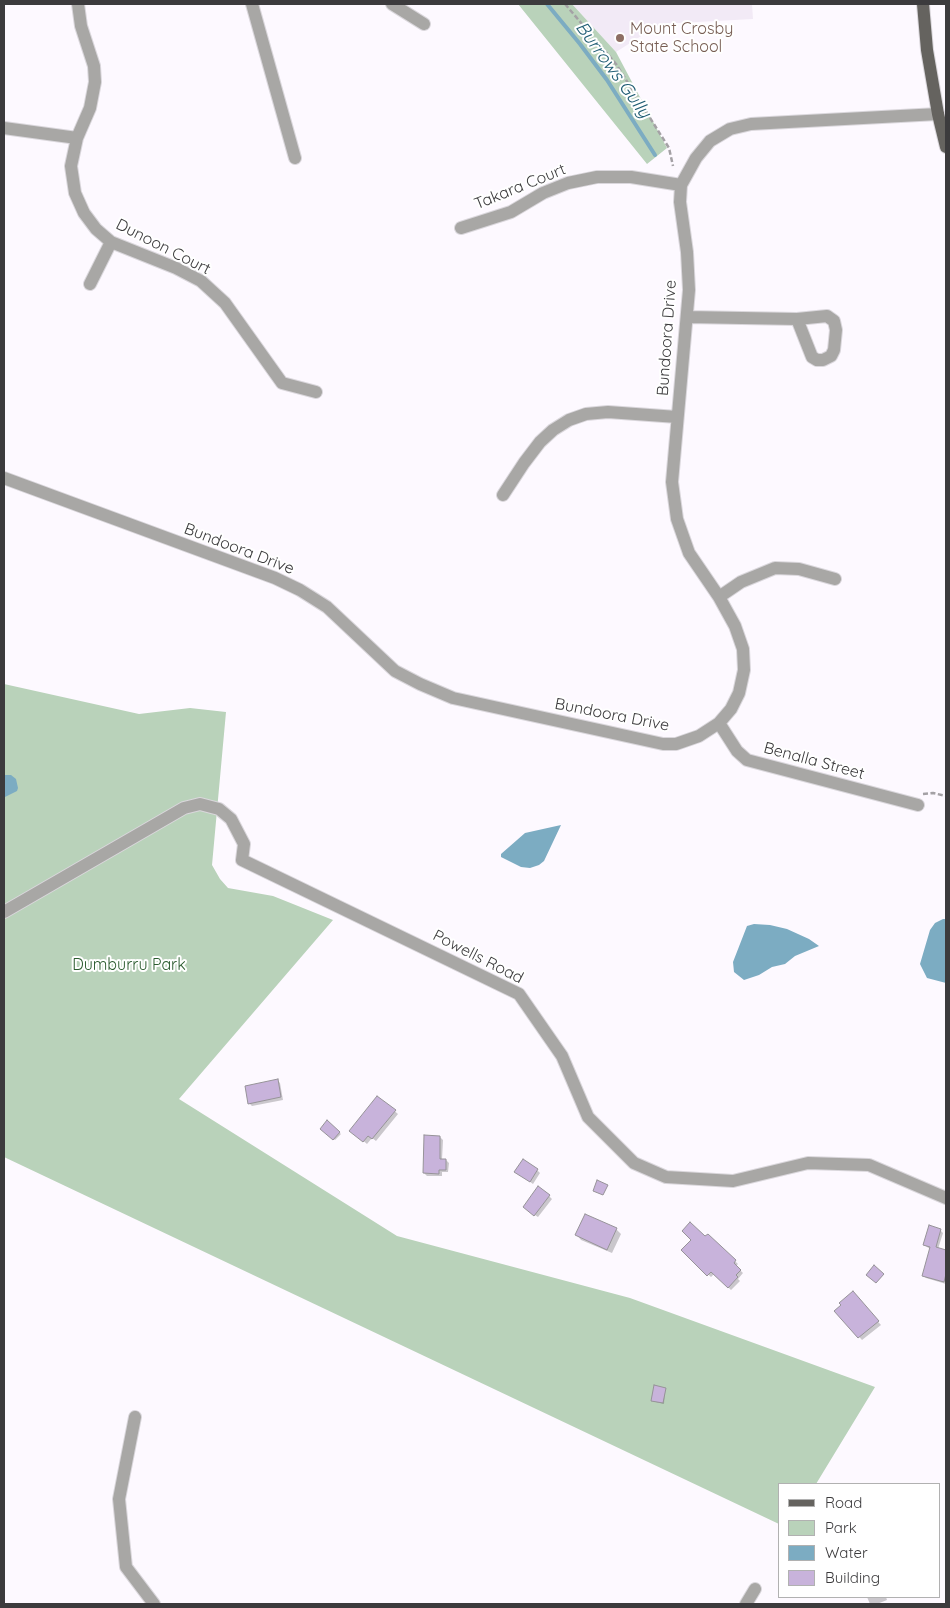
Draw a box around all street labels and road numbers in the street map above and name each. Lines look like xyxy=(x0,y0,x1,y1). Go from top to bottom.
street label: Takara Court xyxy=(472,160,568,214)
street label: Dunoon Court xyxy=(112,215,214,279)
street label: Bundoora Drive xyxy=(653,279,681,397)
street label: Bundoora Drive xyxy=(181,519,297,579)
street label: Bundoora Drive xyxy=(553,694,671,736)
street label: Benalla Street xyxy=(762,738,866,784)
street label: Powells Road xyxy=(430,926,526,988)

